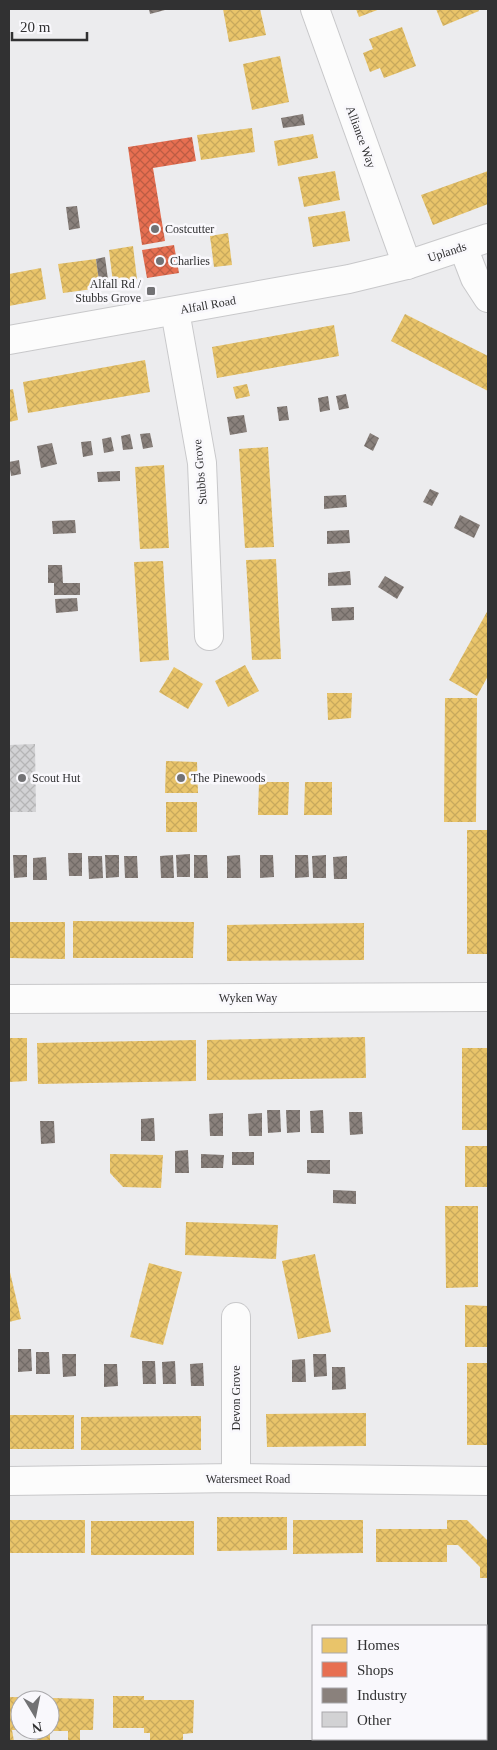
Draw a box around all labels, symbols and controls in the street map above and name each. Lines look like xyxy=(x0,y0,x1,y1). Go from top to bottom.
scale bar xyxy=(12,10,88,42)
text: 20 m xyxy=(20,19,51,35)
street label: Alliance Way xyxy=(343,104,379,170)
place label: Costcutter xyxy=(165,222,214,236)
marker: Costcutter xyxy=(149,223,161,235)
street label: Uplands xyxy=(426,239,468,265)
place label: Charlies xyxy=(170,254,210,268)
marker: Charlies xyxy=(154,255,166,267)
place label: Alfall Rd / Stubbs Grove xyxy=(75,277,142,305)
marker: Alfall Rd / Stubbs Grove xyxy=(145,285,157,297)
street label: Alfall Road xyxy=(179,293,237,317)
street label: Stubbs Grove xyxy=(190,439,210,505)
place label: Scout Hut xyxy=(32,771,81,785)
place label: The Pinewoods xyxy=(191,771,266,785)
marker: Scout Hut xyxy=(16,772,28,784)
marker: The Pinewoods xyxy=(175,772,187,784)
street label: Wyken Way xyxy=(219,991,277,1005)
street label: Devon Grove xyxy=(229,1366,243,1430)
street label: Watersmeet Road xyxy=(206,1472,290,1486)
legend xyxy=(312,1625,487,1740)
text: Homes xyxy=(357,1637,400,1653)
text: Shops xyxy=(357,1662,394,1678)
text: Industry xyxy=(357,1687,407,1703)
north arrow xyxy=(10,1690,60,1740)
text: Other xyxy=(357,1712,391,1728)
text: N xyxy=(31,1719,43,1736)

